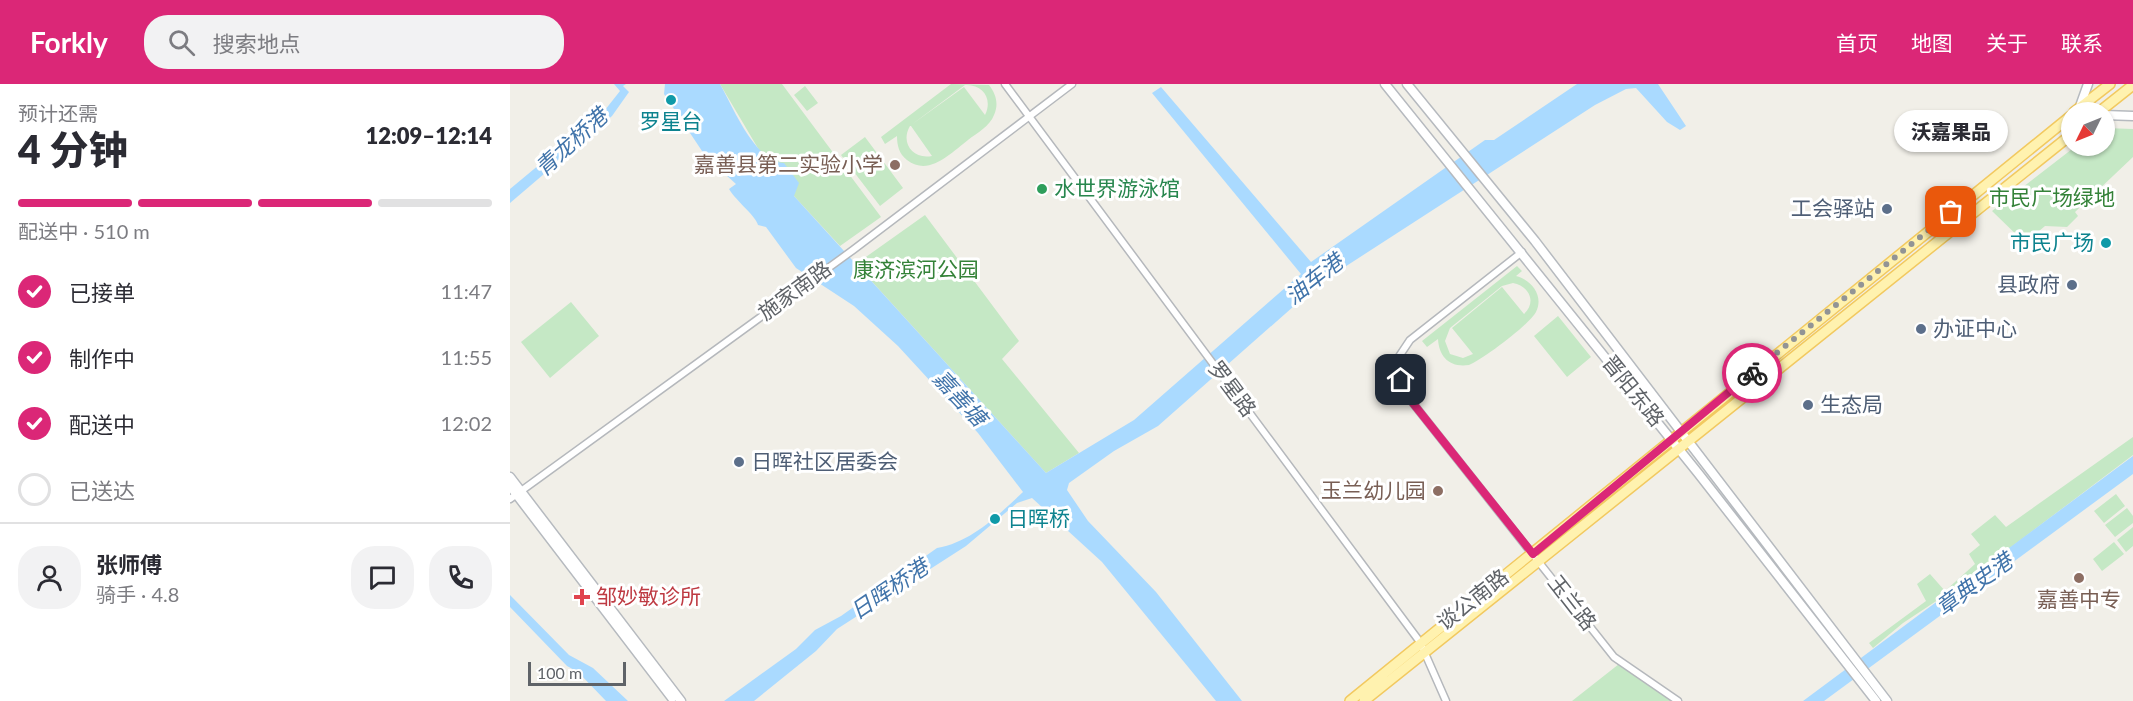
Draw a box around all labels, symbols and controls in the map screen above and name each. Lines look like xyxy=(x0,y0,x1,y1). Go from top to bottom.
search box xyxy=(144,15,564,69)
text: Forkly xyxy=(30,25,108,59)
icon: search xyxy=(165,26,198,59)
text: 搜索地点 xyxy=(213,30,301,57)
text: 首页 xyxy=(1836,30,1878,55)
text: 地图 xyxy=(1911,30,1953,55)
text: 关于 xyxy=(1986,30,2028,55)
text: 联系 xyxy=(2061,30,2103,55)
marker: 罗星台 xyxy=(664,93,678,107)
water label: 青龙桥港 xyxy=(529,100,615,181)
text: 预计还需 xyxy=(18,101,98,125)
north arrow xyxy=(2061,102,2115,156)
map controls xyxy=(2061,102,2115,156)
place label: 罗星台 xyxy=(640,108,703,133)
callout: 沃嘉果品 xyxy=(1894,110,2008,152)
text: 沃嘉果品 xyxy=(1911,119,1991,143)
text: 12:09–12:14 xyxy=(366,122,492,149)
text: 4 分钟 xyxy=(18,126,128,172)
place label: 嘉善县第二实验小学 xyxy=(694,151,883,176)
marker: 嘉善县第二实验小学 xyxy=(888,158,902,172)
place label: 水世界游泳馆 xyxy=(1054,175,1180,200)
marker: 水世界游泳馆 xyxy=(1035,182,1049,196)
park label: 市民广场绿地 xyxy=(1989,184,2115,209)
pin xyxy=(1925,186,1976,237)
place label: 工会驿站 xyxy=(1791,195,1875,220)
icon: bag xyxy=(1934,195,1967,228)
marker: 工会驿站 xyxy=(1880,202,1894,216)
text: 配送中 · 510 m xyxy=(18,219,150,243)
place label: 市民广场 xyxy=(2010,229,2094,254)
marker: 市民广场 xyxy=(2099,236,2113,250)
water label: 油车港 xyxy=(1279,246,1350,310)
street label: 施家南路 xyxy=(753,255,835,325)
park label: 康济滨河公园 xyxy=(853,256,979,281)
place label: 县政府 xyxy=(1997,271,2060,296)
icon: check xyxy=(18,275,51,308)
marker: 县政府 xyxy=(2065,278,2079,292)
text: 已接单 xyxy=(69,279,135,306)
text: 11:47 xyxy=(441,279,492,303)
place label: 办证中心 xyxy=(1933,315,2017,340)
marker: 办证中心 xyxy=(1914,322,1928,336)
icon: check xyxy=(18,341,51,374)
courier xyxy=(1722,343,1782,403)
text: 制作中 xyxy=(69,345,135,372)
text: 11:55 xyxy=(441,345,492,369)
street label: 晋阳东路 xyxy=(1598,350,1670,431)
pin xyxy=(1375,354,1426,405)
street label: 罗星路 xyxy=(1204,355,1262,421)
icon: bike xyxy=(1736,357,1769,390)
icon: home xyxy=(1384,363,1417,396)
water label: 嘉善塘 xyxy=(928,364,995,434)
place label: 生态局 xyxy=(1820,391,1883,416)
marker: 生态局 xyxy=(1801,398,1815,412)
icon: check xyxy=(18,407,51,440)
text: 配送中 xyxy=(69,411,135,438)
text: 12:02 xyxy=(441,411,492,435)
place label: 日晖社区居委会 xyxy=(751,448,898,473)
marker: 日晖社区居委会 xyxy=(732,455,746,469)
text: 已送达 xyxy=(69,477,135,504)
place label: 玉兰幼儿园 xyxy=(1321,477,1426,502)
marker: 玉兰幼儿园 xyxy=(1431,484,1445,498)
place label: 日晖桥 xyxy=(1007,505,1070,530)
marker: 日晖桥 xyxy=(988,512,1002,526)
water label: 章典史港 xyxy=(1930,545,2020,620)
button: person xyxy=(18,546,81,609)
button: chat xyxy=(351,546,414,609)
button: phone xyxy=(429,546,492,609)
text: 张师傅 xyxy=(96,551,162,578)
water label: 日晖桥港 xyxy=(845,551,935,624)
street label: 谈公南路 xyxy=(1431,563,1513,635)
street label: 玉兰路 xyxy=(1544,570,1602,635)
marker: 嘉善中专 xyxy=(2072,571,2086,585)
text: 骑手 · 4.8 xyxy=(96,582,179,606)
place label: 邹妙敏诊所 xyxy=(596,583,701,608)
place label: 嘉善中专 xyxy=(2037,586,2121,611)
marker: 邹妙敏诊所 xyxy=(573,588,591,606)
scale bar xyxy=(528,659,626,686)
text: 100 m xyxy=(537,663,582,682)

